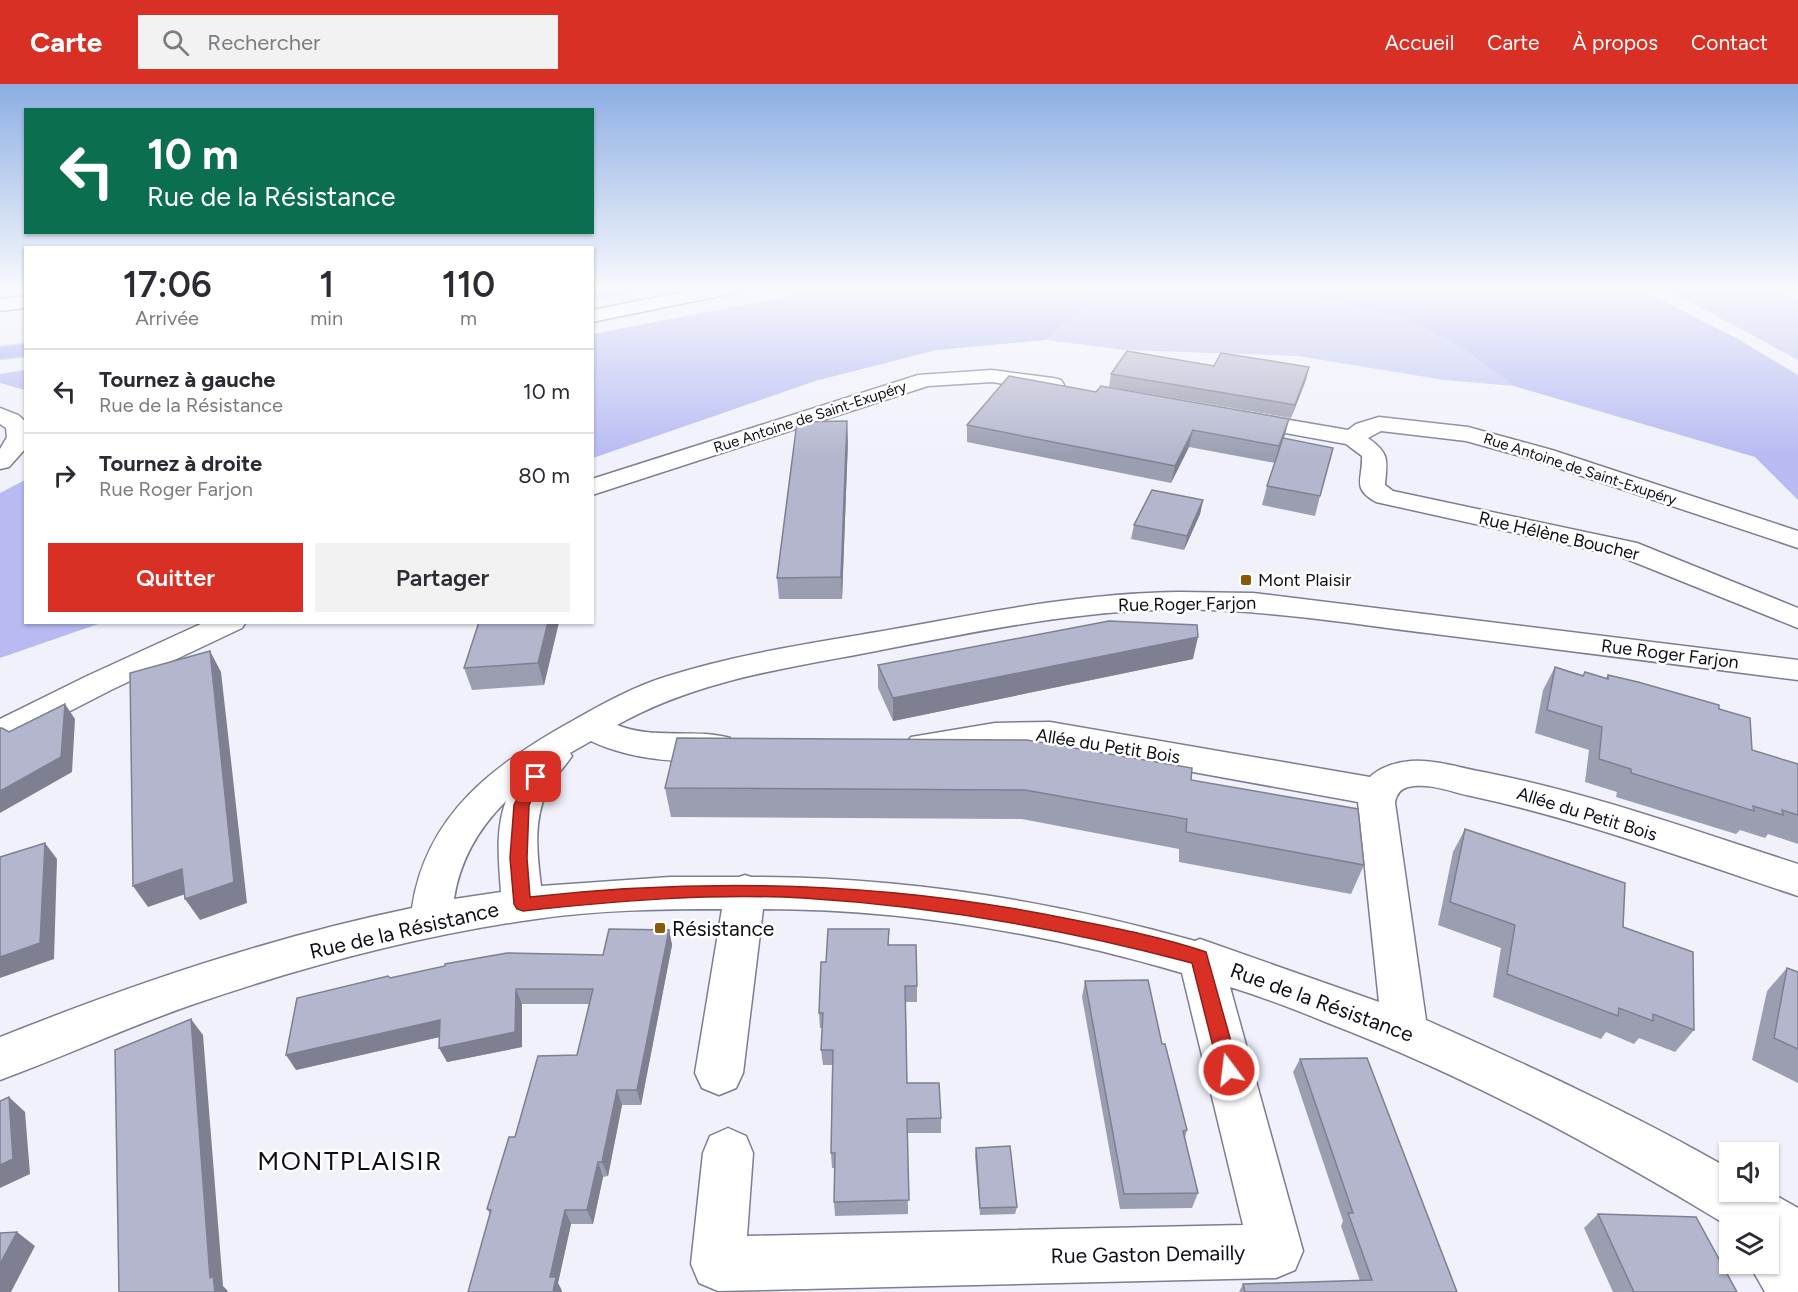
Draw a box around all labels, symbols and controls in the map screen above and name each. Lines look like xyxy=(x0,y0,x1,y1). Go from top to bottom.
search box xyxy=(138,15,558,69)
text: Carte xyxy=(30,25,102,59)
icon: search xyxy=(159,26,192,59)
text: Rechercher xyxy=(207,29,320,56)
text: Accueil xyxy=(1385,30,1454,55)
text: Carte xyxy=(1487,30,1540,55)
text: À propos xyxy=(1573,30,1658,55)
text: Contact xyxy=(1691,30,1768,55)
text: 10 m xyxy=(147,129,239,180)
icon: left xyxy=(48,132,126,210)
text: Rue de la Résistance xyxy=(147,180,395,213)
text: 17:06 xyxy=(123,263,212,306)
text: 1 xyxy=(319,263,334,306)
text: 110 xyxy=(442,263,495,306)
text: Arrivée xyxy=(135,306,199,330)
text: min xyxy=(310,306,343,330)
text: m xyxy=(460,306,477,330)
text: Tournez à gauche xyxy=(99,366,275,393)
icon: left xyxy=(48,375,81,408)
street label: Rue Antoine de Saint-Exupéry xyxy=(711,377,909,457)
text: 10 m xyxy=(523,378,570,405)
text: Rue de la Résistance xyxy=(99,393,283,417)
street label: Rue Antoine de Saint-Exupéry xyxy=(1481,429,1679,509)
text: Tournez à droite xyxy=(99,450,262,477)
icon: right xyxy=(48,459,81,492)
text: 80 m xyxy=(518,462,570,489)
text: Rue Roger Farjon xyxy=(99,477,253,501)
street label: Rue Hélène Boucher xyxy=(1477,507,1641,565)
button: Quitter xyxy=(48,543,303,612)
button: Partager xyxy=(315,543,570,612)
place label: Mont Plaisir xyxy=(1258,569,1351,591)
marker: Mont Plaisir xyxy=(1239,573,1253,587)
street label: Rue Roger Farjon xyxy=(1118,592,1256,616)
street label: Rue Roger Farjon xyxy=(1600,635,1740,673)
street label: Allée du Petit Bois xyxy=(1034,724,1182,768)
pin xyxy=(510,751,561,802)
icon: arrive xyxy=(519,760,552,793)
street label: Allée du Petit Bois xyxy=(1514,782,1660,846)
street label: Rue de la Résistance xyxy=(307,896,501,964)
place label: Résistance xyxy=(672,916,774,941)
marker: Résistance xyxy=(653,921,667,935)
street label: Rue de la Résistance xyxy=(1227,957,1417,1047)
position arrow xyxy=(1197,1038,1261,1102)
map controls xyxy=(1719,1142,1779,1274)
button: sound xyxy=(1719,1142,1779,1202)
district label: MONTPLAISIR xyxy=(257,1145,443,1177)
button: layers xyxy=(1719,1214,1779,1274)
street label: Rue Gaston Demailly xyxy=(1050,1240,1246,1268)

